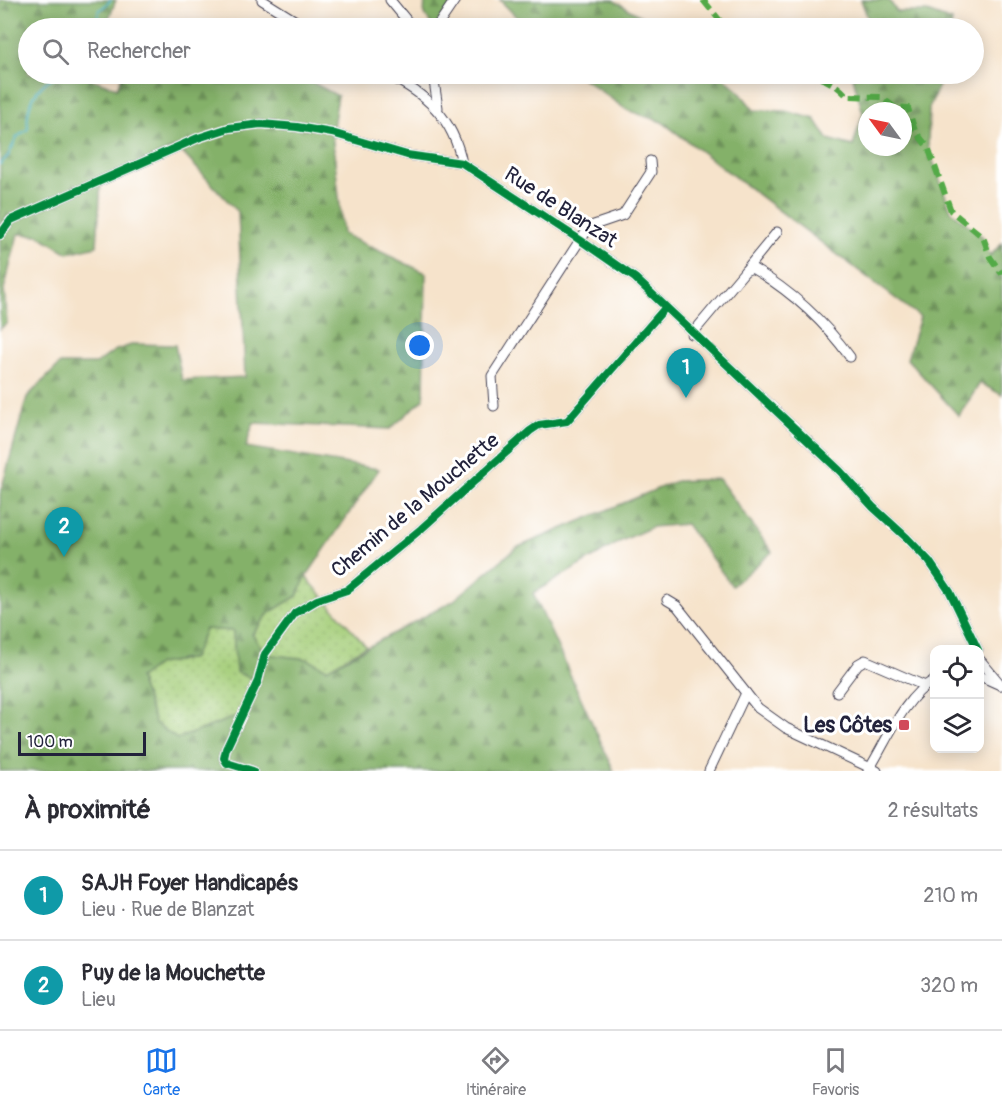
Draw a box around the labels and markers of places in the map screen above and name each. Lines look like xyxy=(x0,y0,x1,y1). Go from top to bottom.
pin: 1 xyxy=(666,348,706,398)
pin: 2 xyxy=(44,508,84,557)
place label: Les Côtes xyxy=(803,712,893,739)
marker: Les Côtes xyxy=(897,718,911,732)

